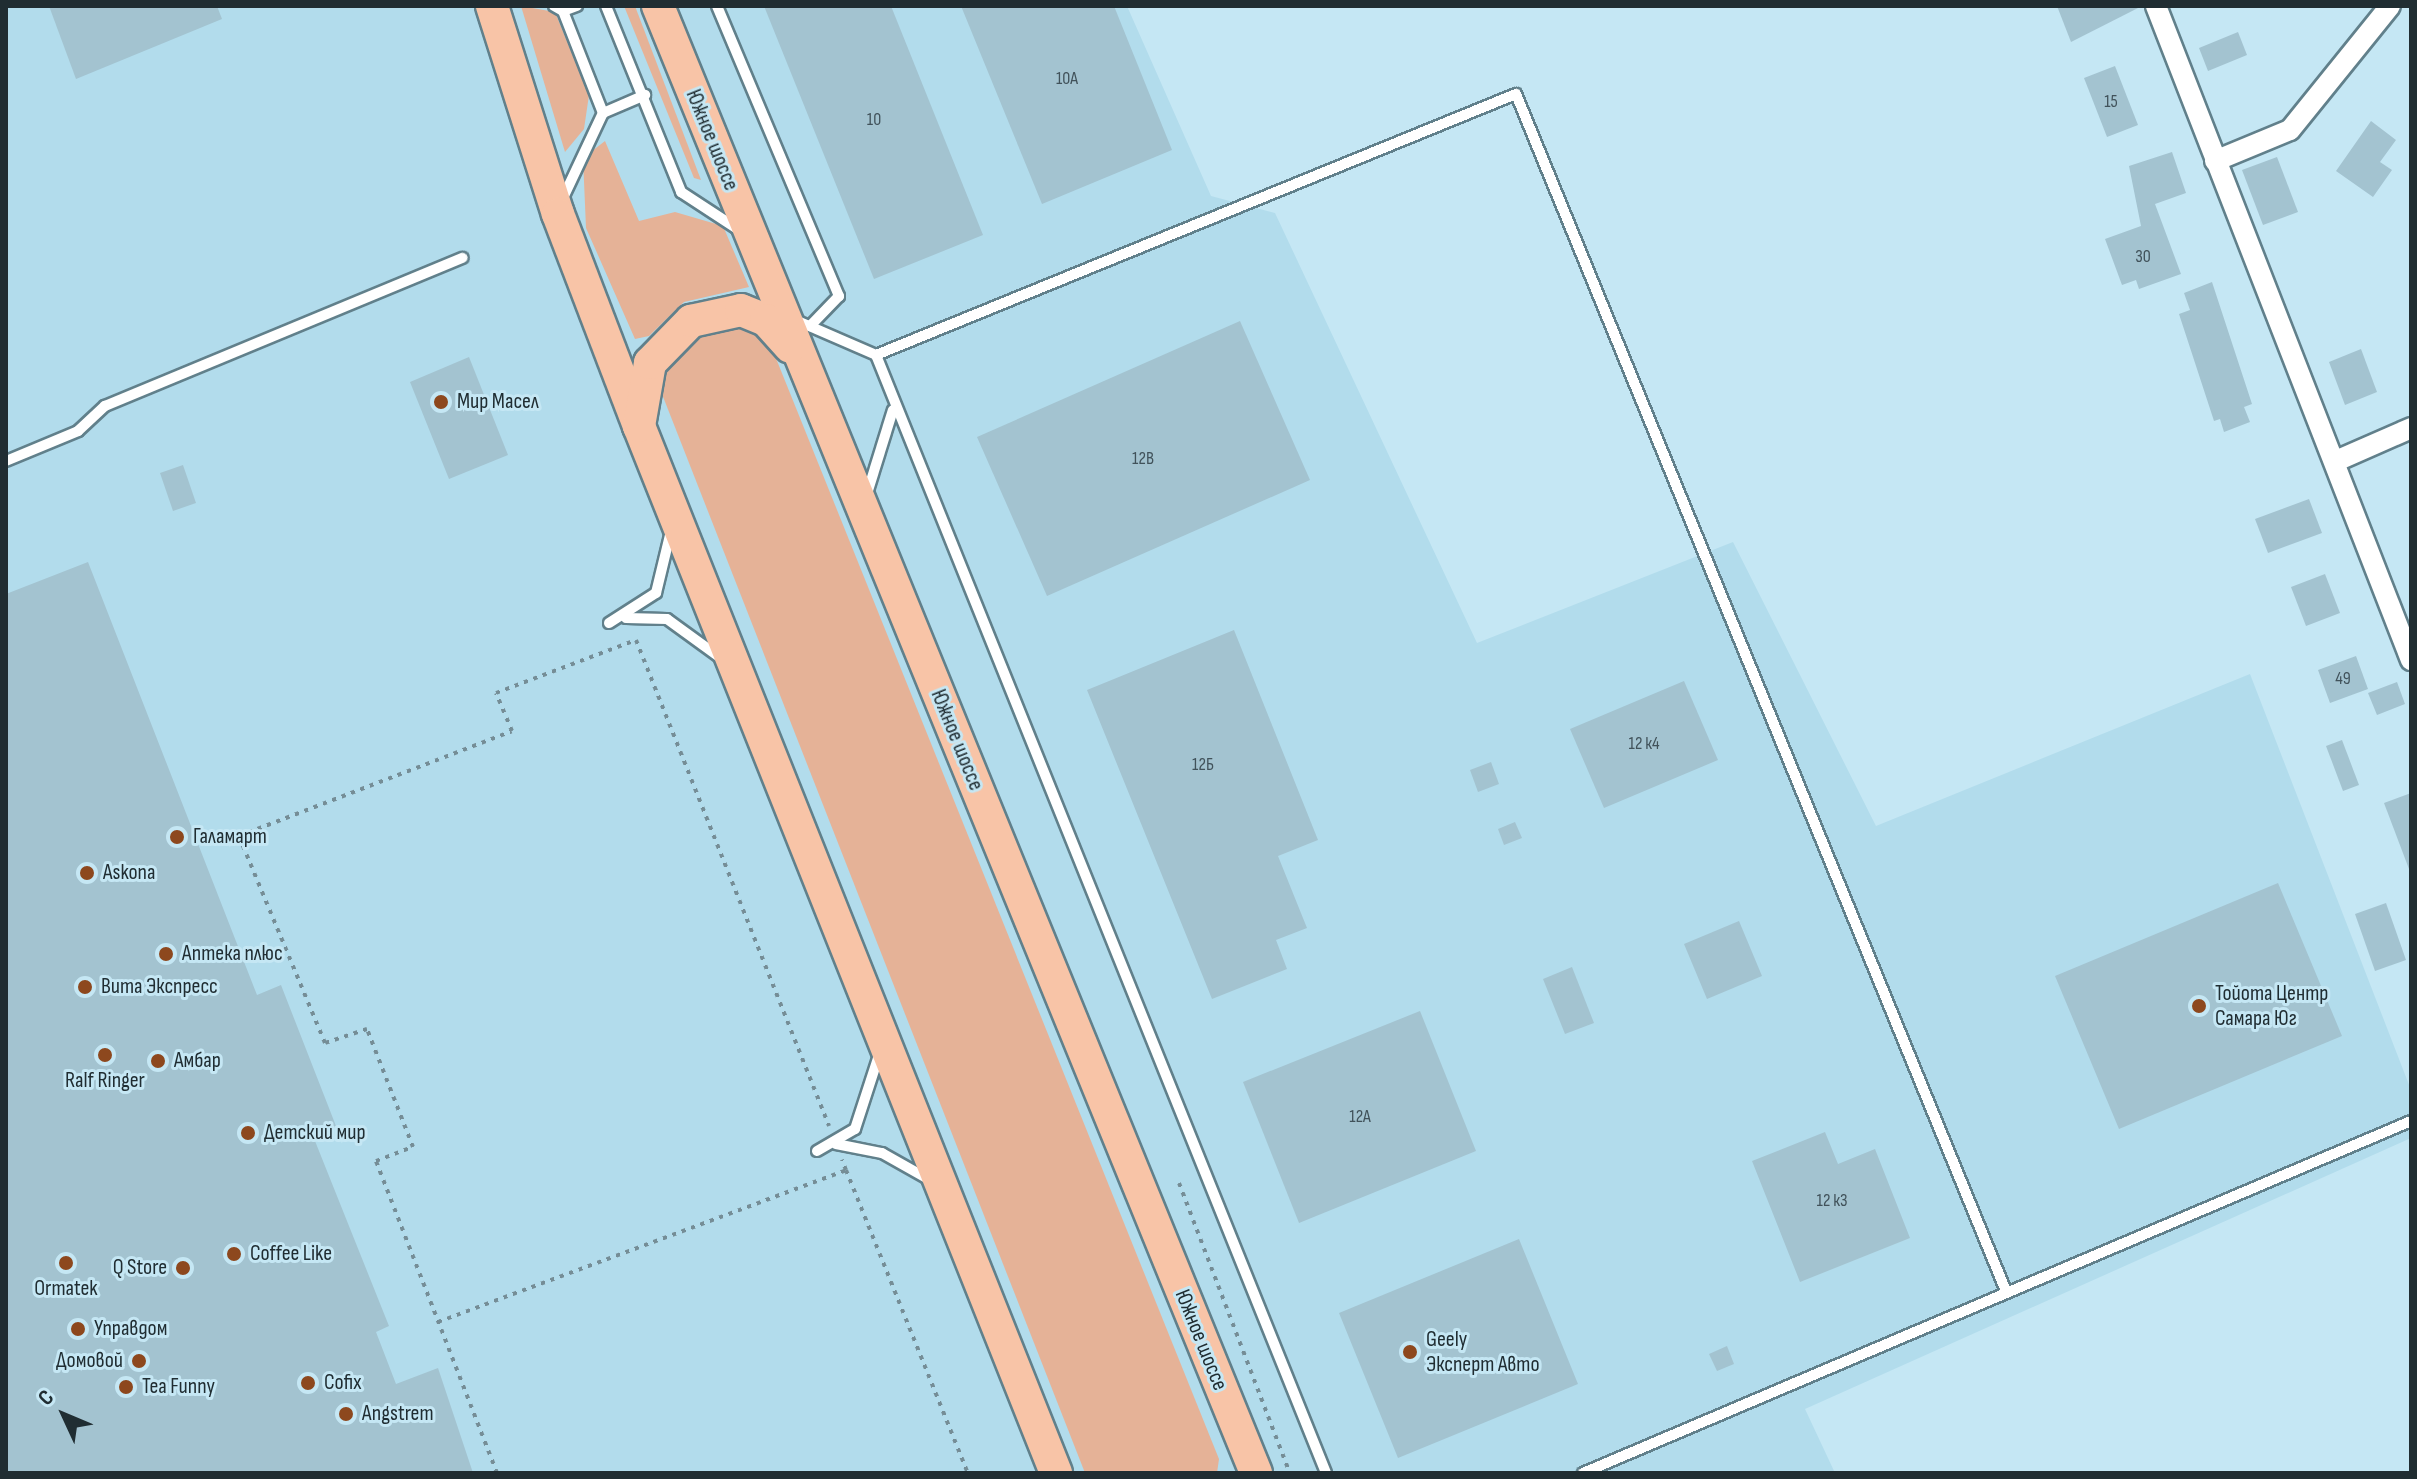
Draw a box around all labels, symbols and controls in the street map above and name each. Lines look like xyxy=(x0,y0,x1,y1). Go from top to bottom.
house number: 10А xyxy=(1056,68,1078,90)
street label: Южное шоссе xyxy=(680,86,744,194)
house number: 15 xyxy=(2104,91,2118,113)
house number: 10 xyxy=(867,109,881,131)
house number: 30 xyxy=(2135,246,2151,268)
place label: Мир Масел xyxy=(457,389,539,415)
marker: Мир Масел xyxy=(432,393,450,411)
house number: 12В xyxy=(1132,448,1154,470)
house number: 49 xyxy=(2335,668,2351,690)
street label: Южное шоссе xyxy=(925,686,989,794)
house number: 12 к4 xyxy=(1628,733,1660,755)
house number: 12Б xyxy=(1192,754,1214,776)
place label: Галамарт xyxy=(193,824,267,850)
marker: Галамарт xyxy=(168,828,186,846)
place label: Askona xyxy=(103,860,155,886)
marker: Askona xyxy=(78,864,96,882)
place label: Аптека плюс xyxy=(182,941,283,967)
marker: Аптека плюс xyxy=(157,945,175,963)
place label: Вита Экспресс xyxy=(101,974,218,1000)
marker: Вита Экспресс xyxy=(76,978,94,996)
place label: Тойота Центр Самара Юг xyxy=(2215,980,2328,1032)
marker: Тойота Центр Самара Юг xyxy=(2190,997,2208,1015)
marker: Ralf Ringer xyxy=(96,1046,114,1064)
place label: Амбар xyxy=(174,1048,221,1074)
marker: Амбар xyxy=(149,1052,167,1070)
place label: Ralf Ringer xyxy=(65,1068,145,1094)
house number: 12А xyxy=(1349,1106,1371,1128)
place label: Детский мир xyxy=(264,1120,366,1146)
marker: Детский мир xyxy=(239,1124,257,1142)
house number: 12 к3 xyxy=(1816,1190,1848,1212)
place label: Coffee Like xyxy=(250,1241,332,1267)
marker: Coffee Like xyxy=(225,1245,243,1263)
marker: Ormatek xyxy=(57,1254,75,1272)
place label: Q Store xyxy=(113,1255,167,1281)
marker: Q Store xyxy=(174,1259,192,1277)
place label: Ormatek xyxy=(34,1276,98,1302)
street label: Южное шоссе xyxy=(1169,1286,1233,1394)
place label: Управдом xyxy=(94,1316,167,1342)
marker: Управдом xyxy=(69,1320,87,1338)
place label: Geely Эксперт Авто xyxy=(1426,1326,1540,1378)
marker: Geely Эксперт Авто xyxy=(1401,1343,1419,1361)
place label: Домовой xyxy=(56,1348,123,1374)
marker: Домовой xyxy=(130,1352,148,1370)
place label: Cofix xyxy=(324,1370,361,1396)
place label: Tea Funny xyxy=(142,1374,215,1400)
marker: Cofix xyxy=(299,1374,317,1392)
north arrow xyxy=(24,1375,104,1455)
marker: Tea Funny xyxy=(117,1378,135,1396)
text: С xyxy=(33,1385,60,1411)
place label: Angstrem xyxy=(362,1401,434,1427)
marker: Angstrem xyxy=(337,1405,355,1423)

